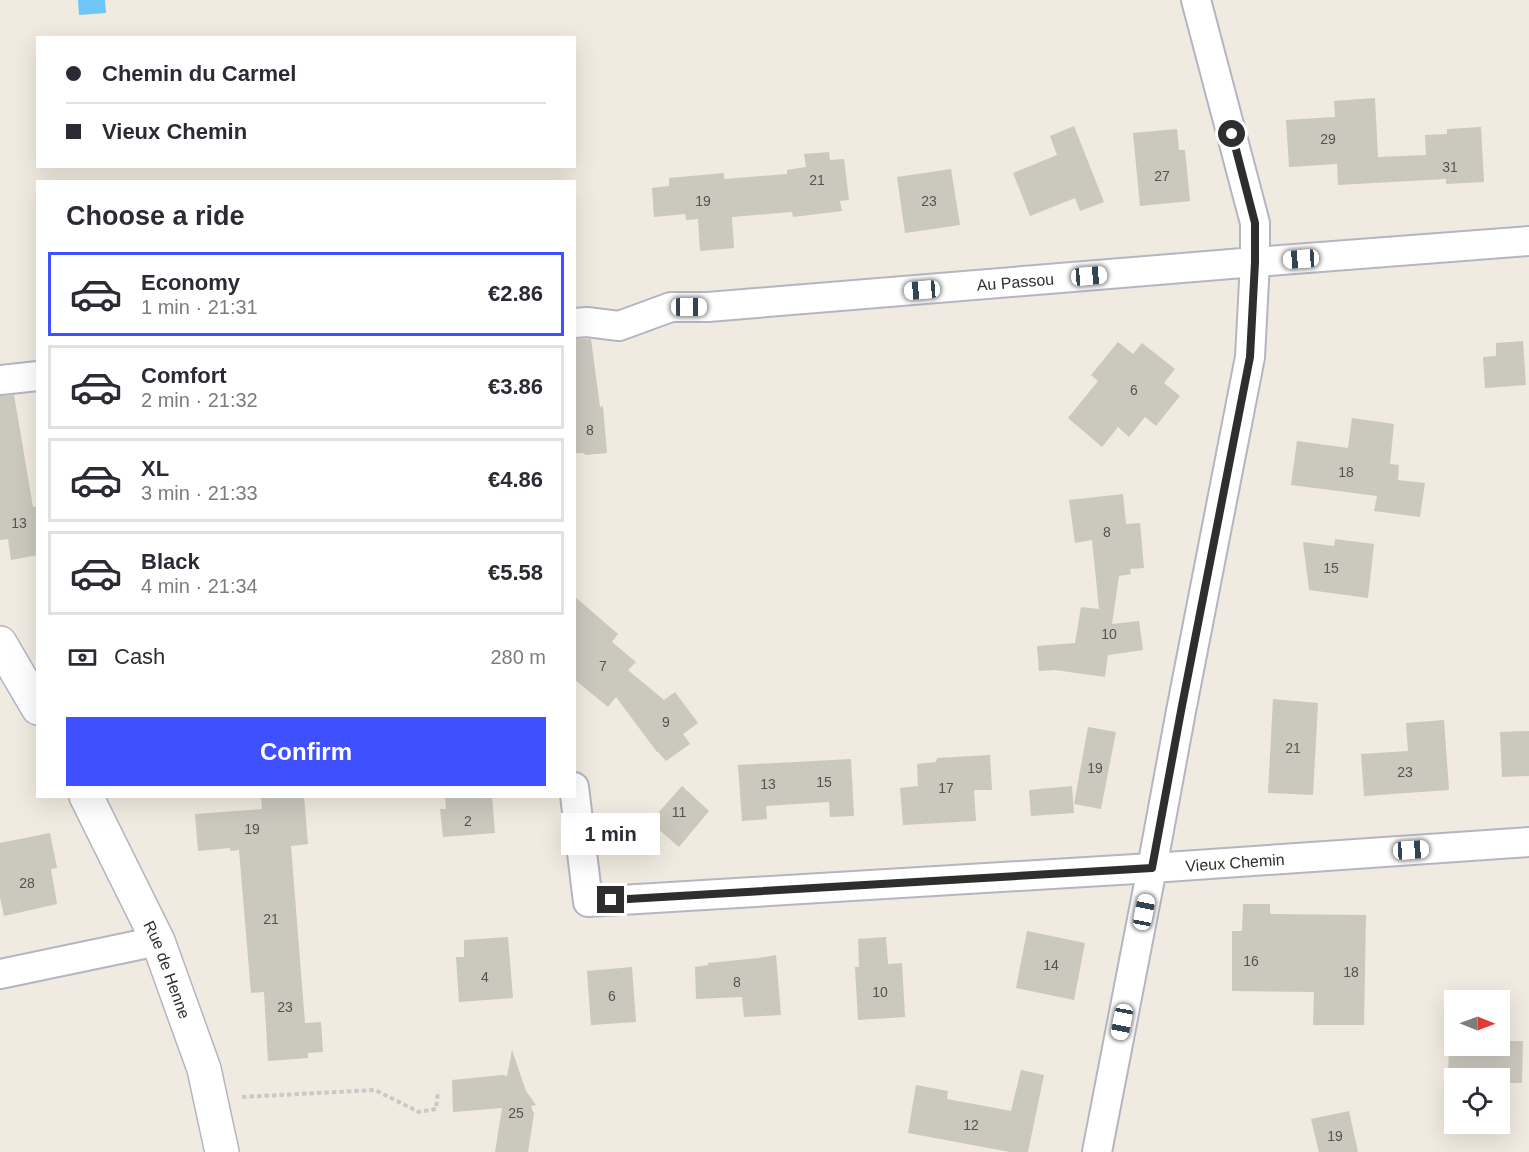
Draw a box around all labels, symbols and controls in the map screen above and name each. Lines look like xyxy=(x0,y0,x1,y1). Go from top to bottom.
text: Chemin du Carmel xyxy=(102,61,296,86)
text: Vieux Chemin xyxy=(102,119,247,144)
route start xyxy=(1218,120,1245,147)
house number: 29 xyxy=(1320,131,1336,147)
house number: 31 xyxy=(1442,159,1458,175)
house number: 27 xyxy=(1154,168,1170,184)
house number: 21 xyxy=(809,172,825,188)
house number: 19 xyxy=(695,193,711,209)
house number: 23 xyxy=(921,193,937,209)
text: Choose a ride xyxy=(66,201,245,231)
car xyxy=(1282,249,1320,269)
car xyxy=(1070,265,1108,287)
icon: car xyxy=(69,267,123,321)
text: Economy xyxy=(141,270,240,295)
street label: Au Passou xyxy=(976,270,1055,293)
car xyxy=(903,279,941,301)
text: €2.86 xyxy=(488,281,543,306)
text: 1 min · 21:31 xyxy=(141,296,258,318)
car xyxy=(671,298,707,316)
icon: car xyxy=(69,360,123,414)
text: Comfort xyxy=(141,363,227,388)
text: €3.86 xyxy=(488,374,543,399)
house number: 6 xyxy=(1130,382,1138,398)
text: 2 min · 21:32 xyxy=(141,389,258,411)
house number: 8 xyxy=(586,422,594,438)
icon: car xyxy=(69,453,123,507)
text: XL xyxy=(141,456,169,481)
house number: 18 xyxy=(1338,464,1354,480)
text: €4.86 xyxy=(488,467,543,492)
text: 3 min · 21:33 xyxy=(141,482,258,504)
house number: 13 xyxy=(11,515,27,531)
house number: 8 xyxy=(1103,524,1111,540)
icon: car xyxy=(69,546,123,600)
text: Black xyxy=(141,549,200,574)
text: €5.58 xyxy=(488,560,543,585)
house number: 15 xyxy=(1323,560,1339,576)
text: 4 min · 21:34 xyxy=(141,575,258,597)
house number: 10 xyxy=(1101,626,1117,642)
icon: cash xyxy=(66,641,99,674)
text: Cash xyxy=(114,644,165,669)
text: 280 m xyxy=(490,646,546,668)
house number: 7 xyxy=(599,658,607,674)
house number: 9 xyxy=(662,714,670,730)
button: Confirm xyxy=(66,717,546,786)
house number: 21 xyxy=(1285,740,1301,756)
house number: 19 xyxy=(1087,760,1103,776)
house number: 23 xyxy=(1397,764,1413,780)
house number: 15 xyxy=(816,774,832,790)
house number: 13 xyxy=(760,776,776,792)
house number: 17 xyxy=(938,780,954,796)
house number: 11 xyxy=(672,804,686,820)
house number: 2 xyxy=(464,813,472,829)
callout: 1 min xyxy=(562,813,660,855)
house number: 19 xyxy=(244,821,260,837)
text: 1 min xyxy=(584,823,637,845)
car xyxy=(1392,840,1430,860)
street label: Vieux Chemin xyxy=(1185,850,1285,874)
house number: 28 xyxy=(19,875,35,891)
route end xyxy=(597,886,624,913)
car xyxy=(1132,893,1156,931)
house number: 21 xyxy=(263,911,279,927)
street label: Rue de Henne xyxy=(141,918,194,1021)
house number: 16 xyxy=(1243,953,1259,969)
house number: 14 xyxy=(1043,957,1059,973)
house number: 18 xyxy=(1343,964,1359,980)
house number: 4 xyxy=(481,969,489,985)
house number: 8 xyxy=(733,974,741,990)
house number: 10 xyxy=(872,984,888,1000)
house number: 6 xyxy=(608,988,616,1004)
north arrow xyxy=(1444,990,1510,1056)
map controls xyxy=(1444,990,1510,1134)
house number: 23 xyxy=(277,999,293,1015)
car xyxy=(1110,1003,1134,1041)
button: locate xyxy=(1444,1068,1510,1134)
house number: 25 xyxy=(508,1105,524,1121)
house number: 12 xyxy=(963,1117,979,1133)
house number: 19 xyxy=(1327,1128,1343,1144)

